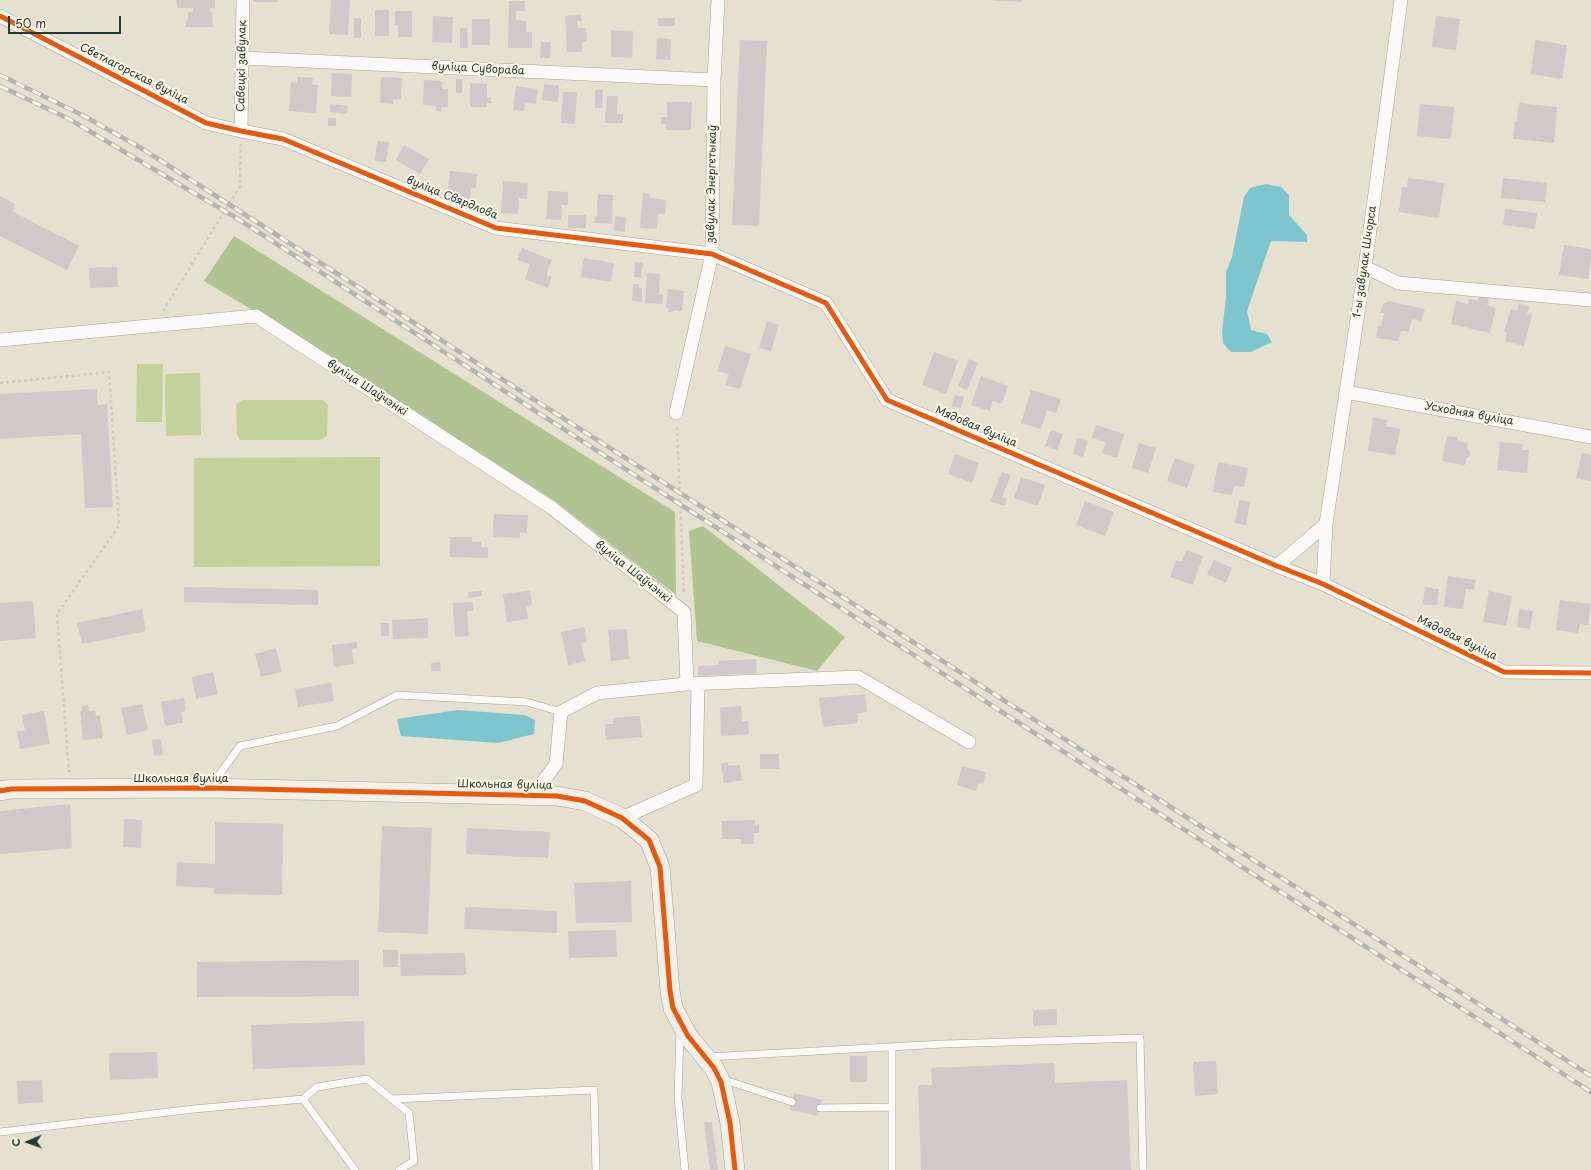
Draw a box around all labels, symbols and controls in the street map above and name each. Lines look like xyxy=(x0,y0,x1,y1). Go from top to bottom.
scale bar xyxy=(10,8,123,34)
text: 50 m xyxy=(15,14,46,32)
street label: Савецкі завулак xyxy=(235,20,249,112)
street label: Светлагорская вуліца xyxy=(77,41,191,107)
street label: вуліца Суворава xyxy=(431,60,525,78)
street label: завулак Энергетыкаў xyxy=(704,125,720,243)
street label: вуліца Свярдлова xyxy=(404,174,500,222)
street label: 1-ы завулак Шчорса xyxy=(1351,205,1379,319)
street label: вуліца Шаўчэнкі xyxy=(324,357,410,419)
street label: Усходняя вуліца xyxy=(1424,400,1514,428)
street label: Мядовая вуліца xyxy=(933,404,1019,450)
street label: вуліца Шаўчэнкі xyxy=(592,538,674,606)
street label: Мядовая вуліца xyxy=(1415,613,1499,663)
street label: Школьная вуліца xyxy=(133,772,229,786)
street label: Школьная вуліца xyxy=(457,778,553,792)
north arrow xyxy=(8,1122,48,1162)
text: С xyxy=(7,1138,24,1147)

